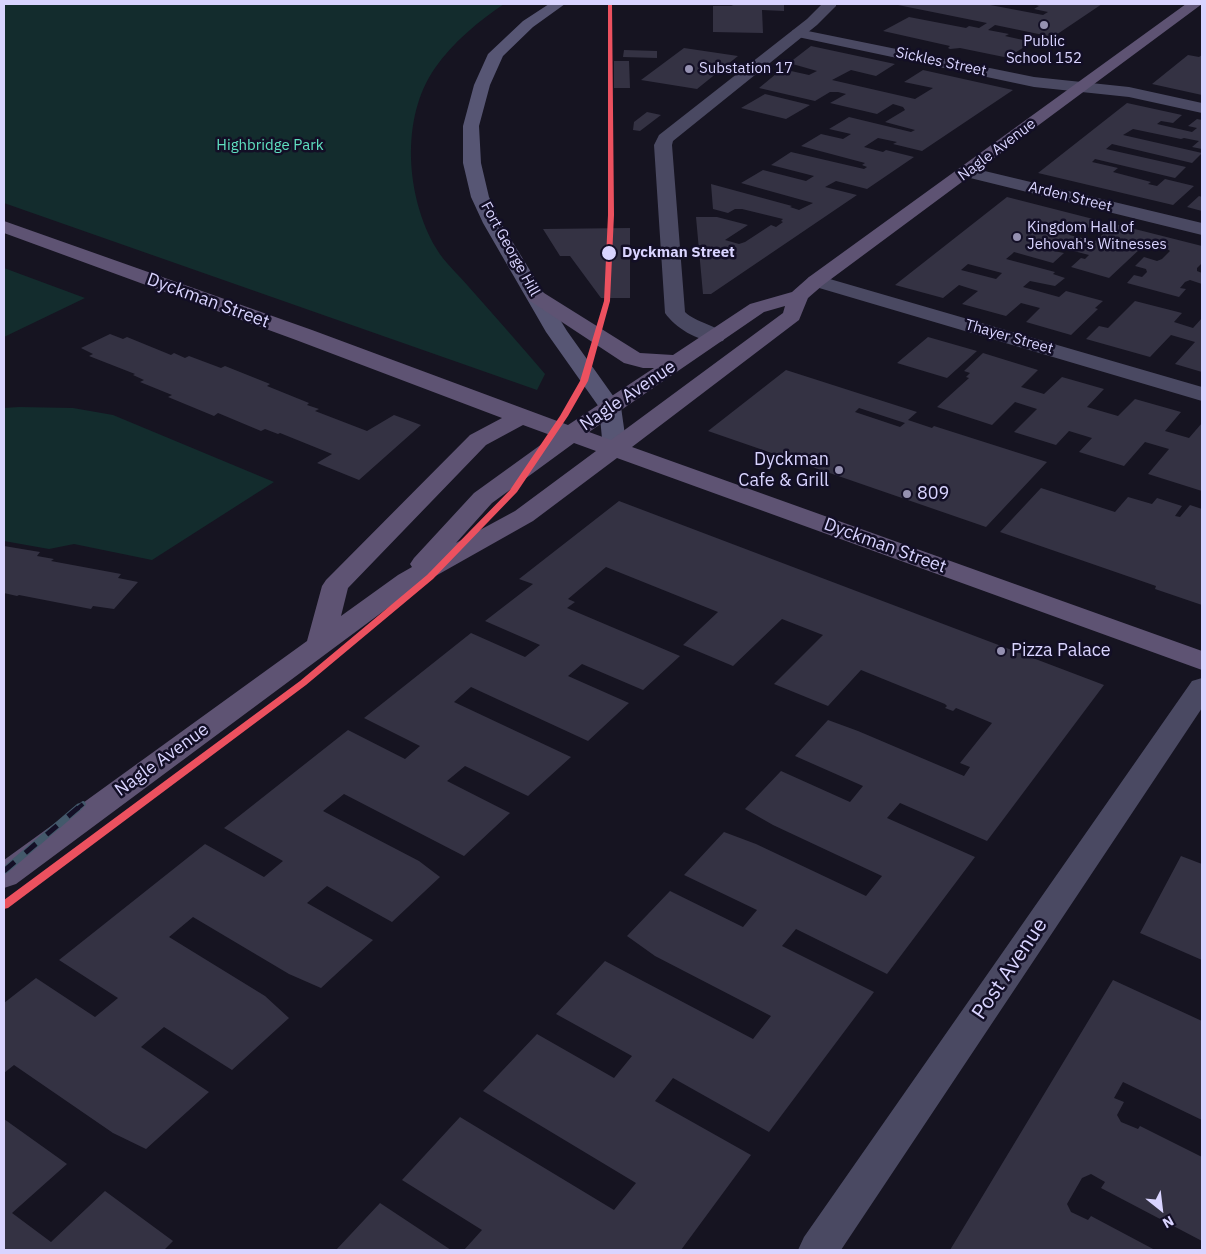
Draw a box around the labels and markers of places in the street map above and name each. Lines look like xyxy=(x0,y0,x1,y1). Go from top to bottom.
marker: Public School 152 xyxy=(1038,19,1050,31)
place label: Public School 152 xyxy=(1006,33,1082,68)
place label: Substation 17 xyxy=(699,60,793,78)
marker: Substation 17 xyxy=(683,63,695,75)
place label: Kingdom Hall of Jehovah's Witnesses xyxy=(1027,219,1167,254)
marker: Kingdom Hall of Jehovah's Witnesses xyxy=(1011,231,1023,243)
marker: Dyckman Street xyxy=(600,244,618,262)
place label: Dyckman Street xyxy=(622,244,735,262)
place label: Dyckman Cafe & Grill xyxy=(738,449,829,492)
marker: Dyckman Cafe & Grill xyxy=(833,464,845,476)
place label: 809 xyxy=(917,483,949,505)
marker: 809 xyxy=(901,488,913,500)
place label: Pizza Palace xyxy=(1011,640,1111,662)
marker: Pizza Palace xyxy=(995,645,1007,657)

